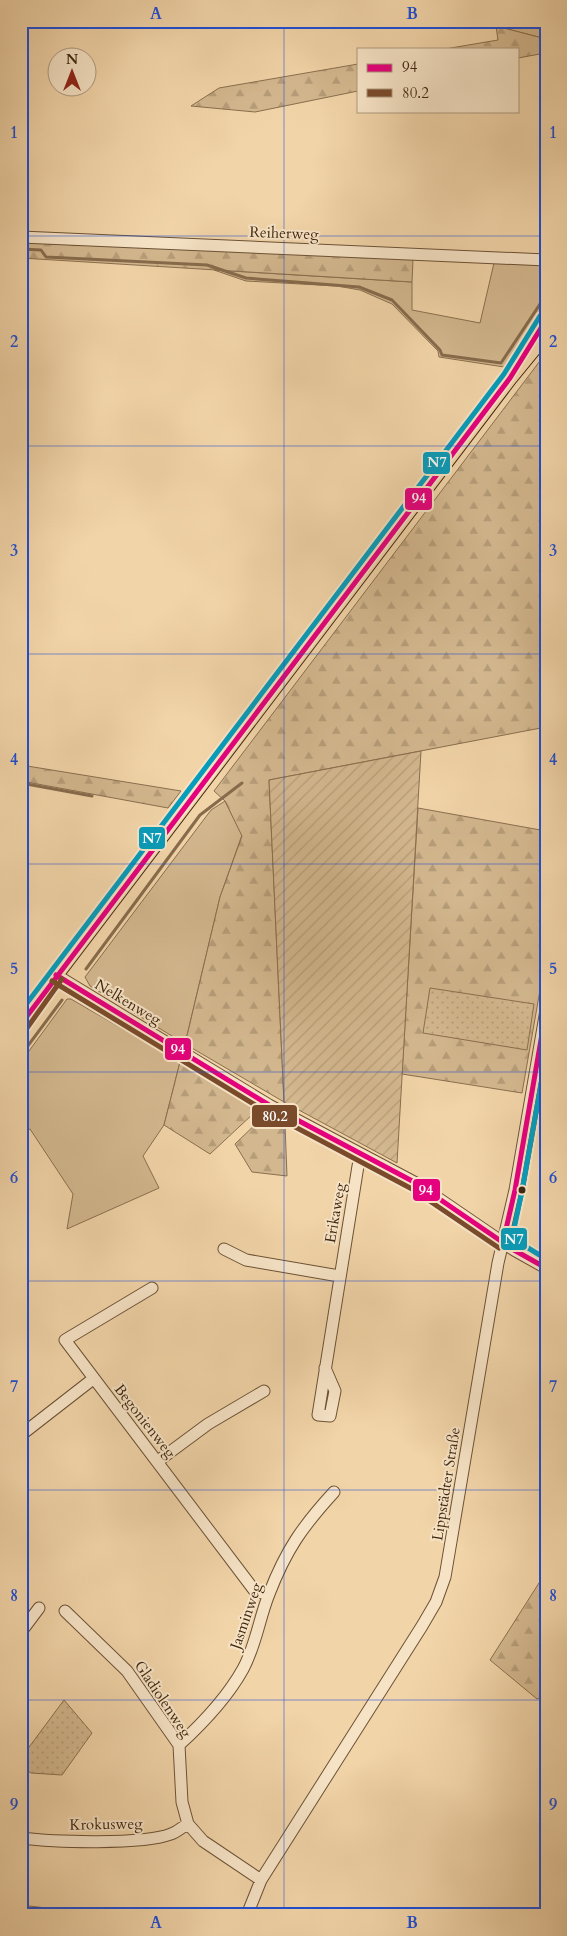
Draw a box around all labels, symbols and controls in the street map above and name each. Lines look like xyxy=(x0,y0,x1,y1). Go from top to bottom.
text: A xyxy=(150,3,162,25)
text: B xyxy=(406,3,418,25)
north arrow xyxy=(48,48,98,98)
legend xyxy=(357,48,520,112)
text: N xyxy=(66,50,78,69)
text: 94 xyxy=(402,57,418,77)
text: 80.2 xyxy=(402,83,429,103)
text: 1 xyxy=(10,122,18,144)
text: 1 xyxy=(549,122,557,144)
street label: Reiherweg xyxy=(249,222,320,244)
text: 2 xyxy=(10,331,18,353)
text: 2 xyxy=(549,331,557,353)
line badge: N7 xyxy=(422,451,451,475)
text: N7 xyxy=(427,453,447,472)
line badge: 94 xyxy=(404,487,433,511)
text: 94 xyxy=(412,489,426,508)
text: 3 xyxy=(10,540,18,562)
text: 3 xyxy=(549,540,557,562)
text: 4 xyxy=(10,749,18,771)
text: 4 xyxy=(549,749,557,771)
line badge: N7 xyxy=(138,826,166,850)
text: N7 xyxy=(142,829,162,848)
text: 5 xyxy=(10,958,18,980)
text: 5 xyxy=(549,958,557,980)
street label: Nelkenweg xyxy=(91,974,165,1030)
line badge: 94 xyxy=(164,1037,192,1061)
text: 94 xyxy=(171,1040,185,1059)
line badge: 80.2 xyxy=(251,1104,298,1128)
text: 80.2 xyxy=(262,1107,288,1126)
text: 6 xyxy=(10,1167,18,1189)
text: 6 xyxy=(549,1167,557,1189)
line badge: 94 xyxy=(412,1178,441,1202)
street label: Erikaweg xyxy=(320,1181,350,1245)
text: 94 xyxy=(419,1181,433,1200)
unlabelled marker xyxy=(517,1185,527,1195)
line badge: N7 xyxy=(500,1227,528,1251)
text: N7 xyxy=(504,1230,524,1249)
text: 7 xyxy=(10,1376,18,1398)
text: 7 xyxy=(549,1376,557,1398)
street label: Begonienweg xyxy=(110,1380,181,1463)
street label: Lippstädter Straße xyxy=(427,1426,465,1542)
street label: Jasminweg xyxy=(225,1579,267,1654)
text: 8 xyxy=(10,1585,18,1607)
text: 8 xyxy=(549,1585,557,1607)
street label: Gladiolenweg xyxy=(130,1657,196,1742)
text: 9 xyxy=(10,1794,18,1816)
text: 9 xyxy=(549,1794,557,1816)
street label: Krokusweg xyxy=(69,1813,143,1835)
text: A xyxy=(150,1912,162,1934)
text: B xyxy=(406,1912,418,1934)

